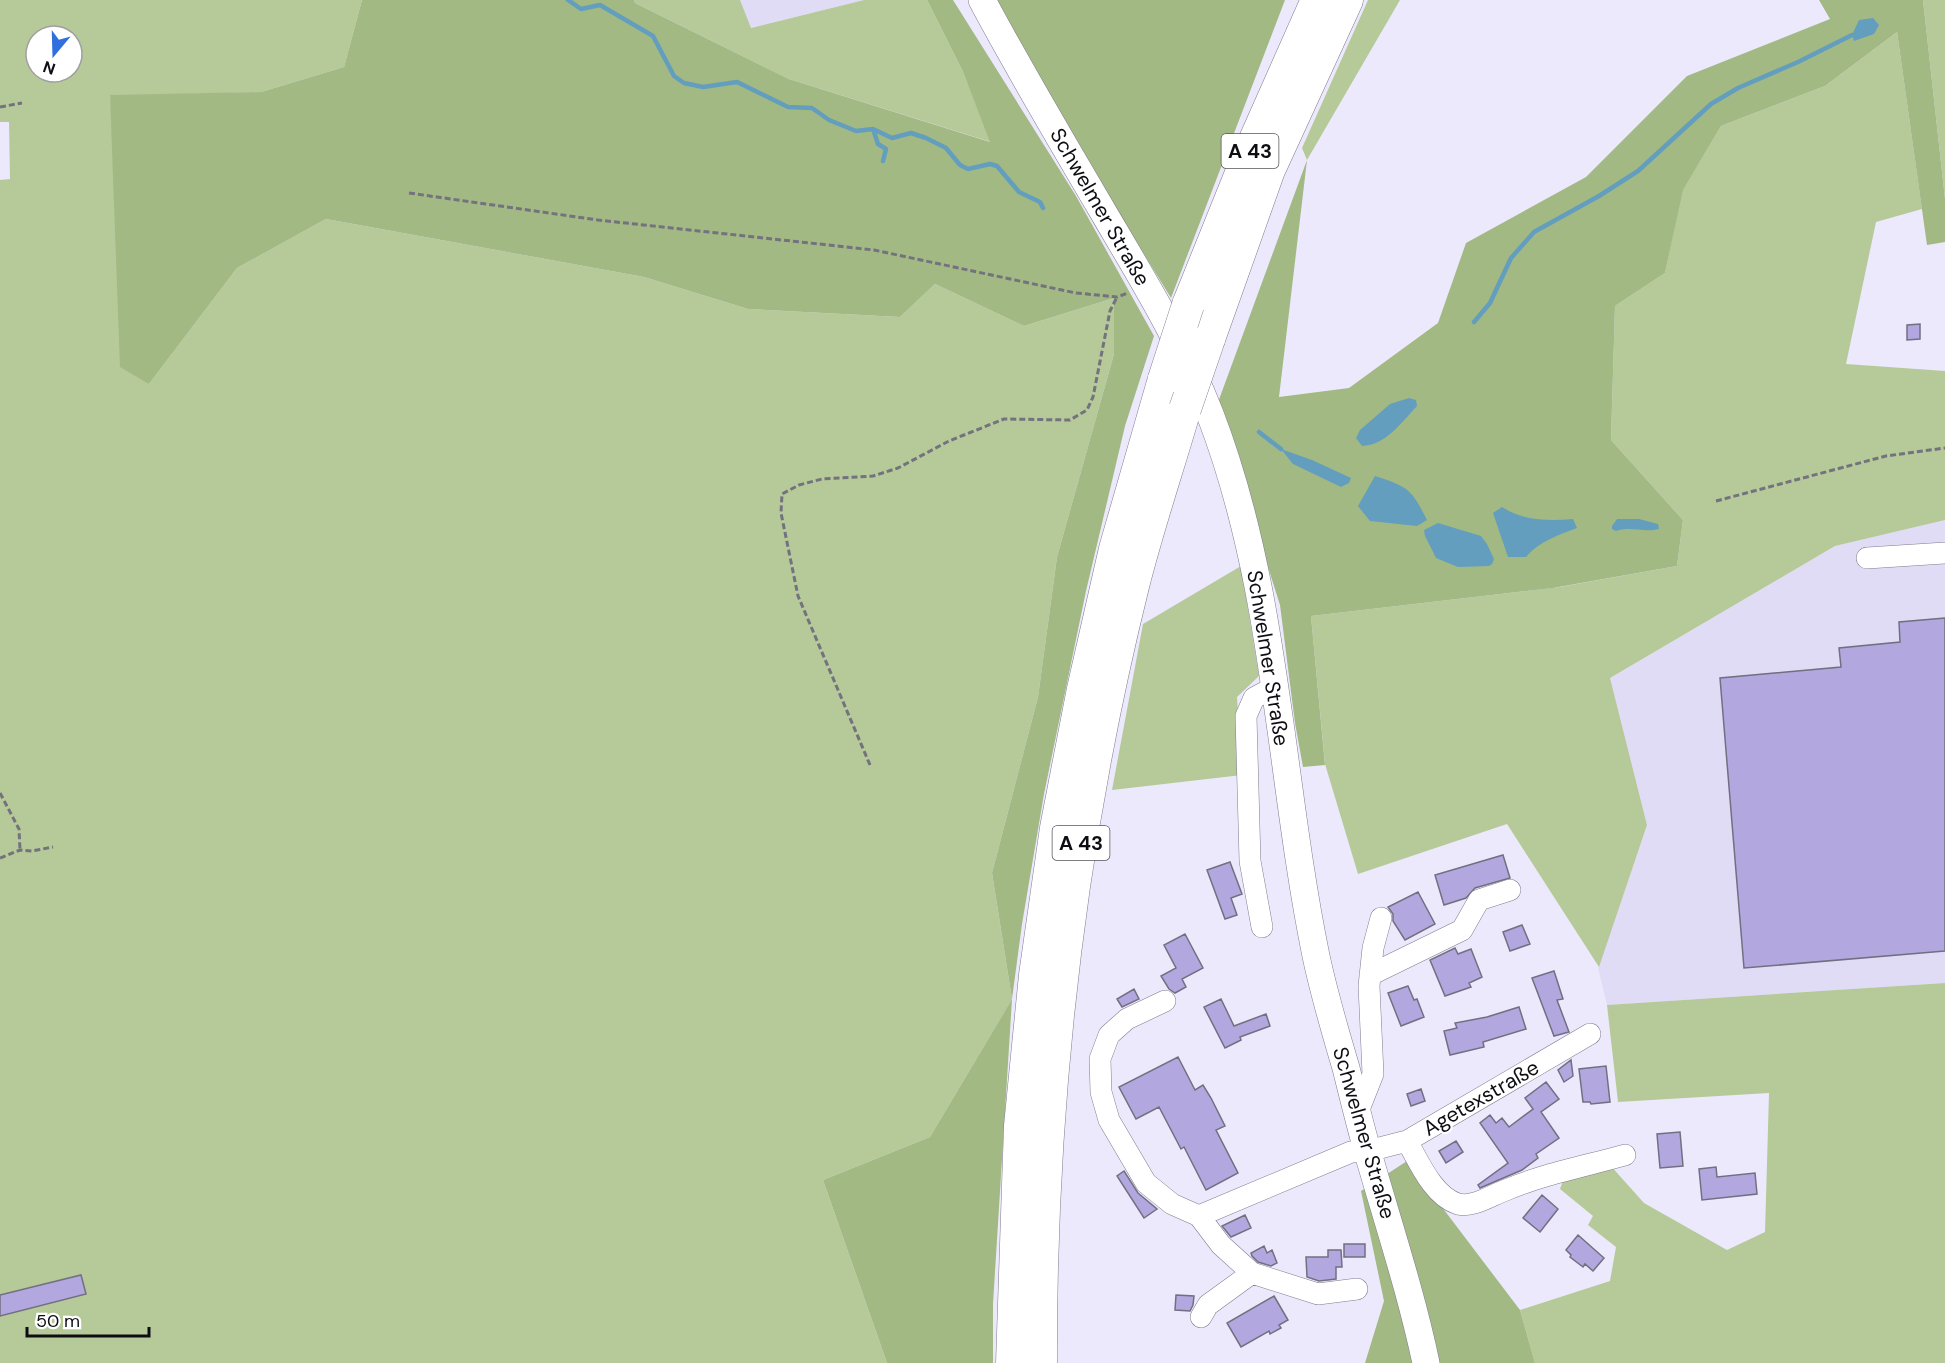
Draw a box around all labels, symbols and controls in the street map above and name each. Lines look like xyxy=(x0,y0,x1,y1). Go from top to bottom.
north arrow xyxy=(24,24,84,84)
text: N xyxy=(40,56,58,80)
street label: Schwelmer Straße xyxy=(1043,123,1157,291)
road number: A 43 xyxy=(1222,134,1278,168)
street label: Schwelmer Straße xyxy=(1240,568,1296,748)
road number: A 43 xyxy=(1052,826,1110,860)
street label: Schwelmer Straße xyxy=(1326,1044,1402,1222)
street label: Agetexstraße xyxy=(1418,1053,1544,1143)
scale bar xyxy=(27,1300,148,1338)
text: 50 m xyxy=(36,1309,80,1333)

